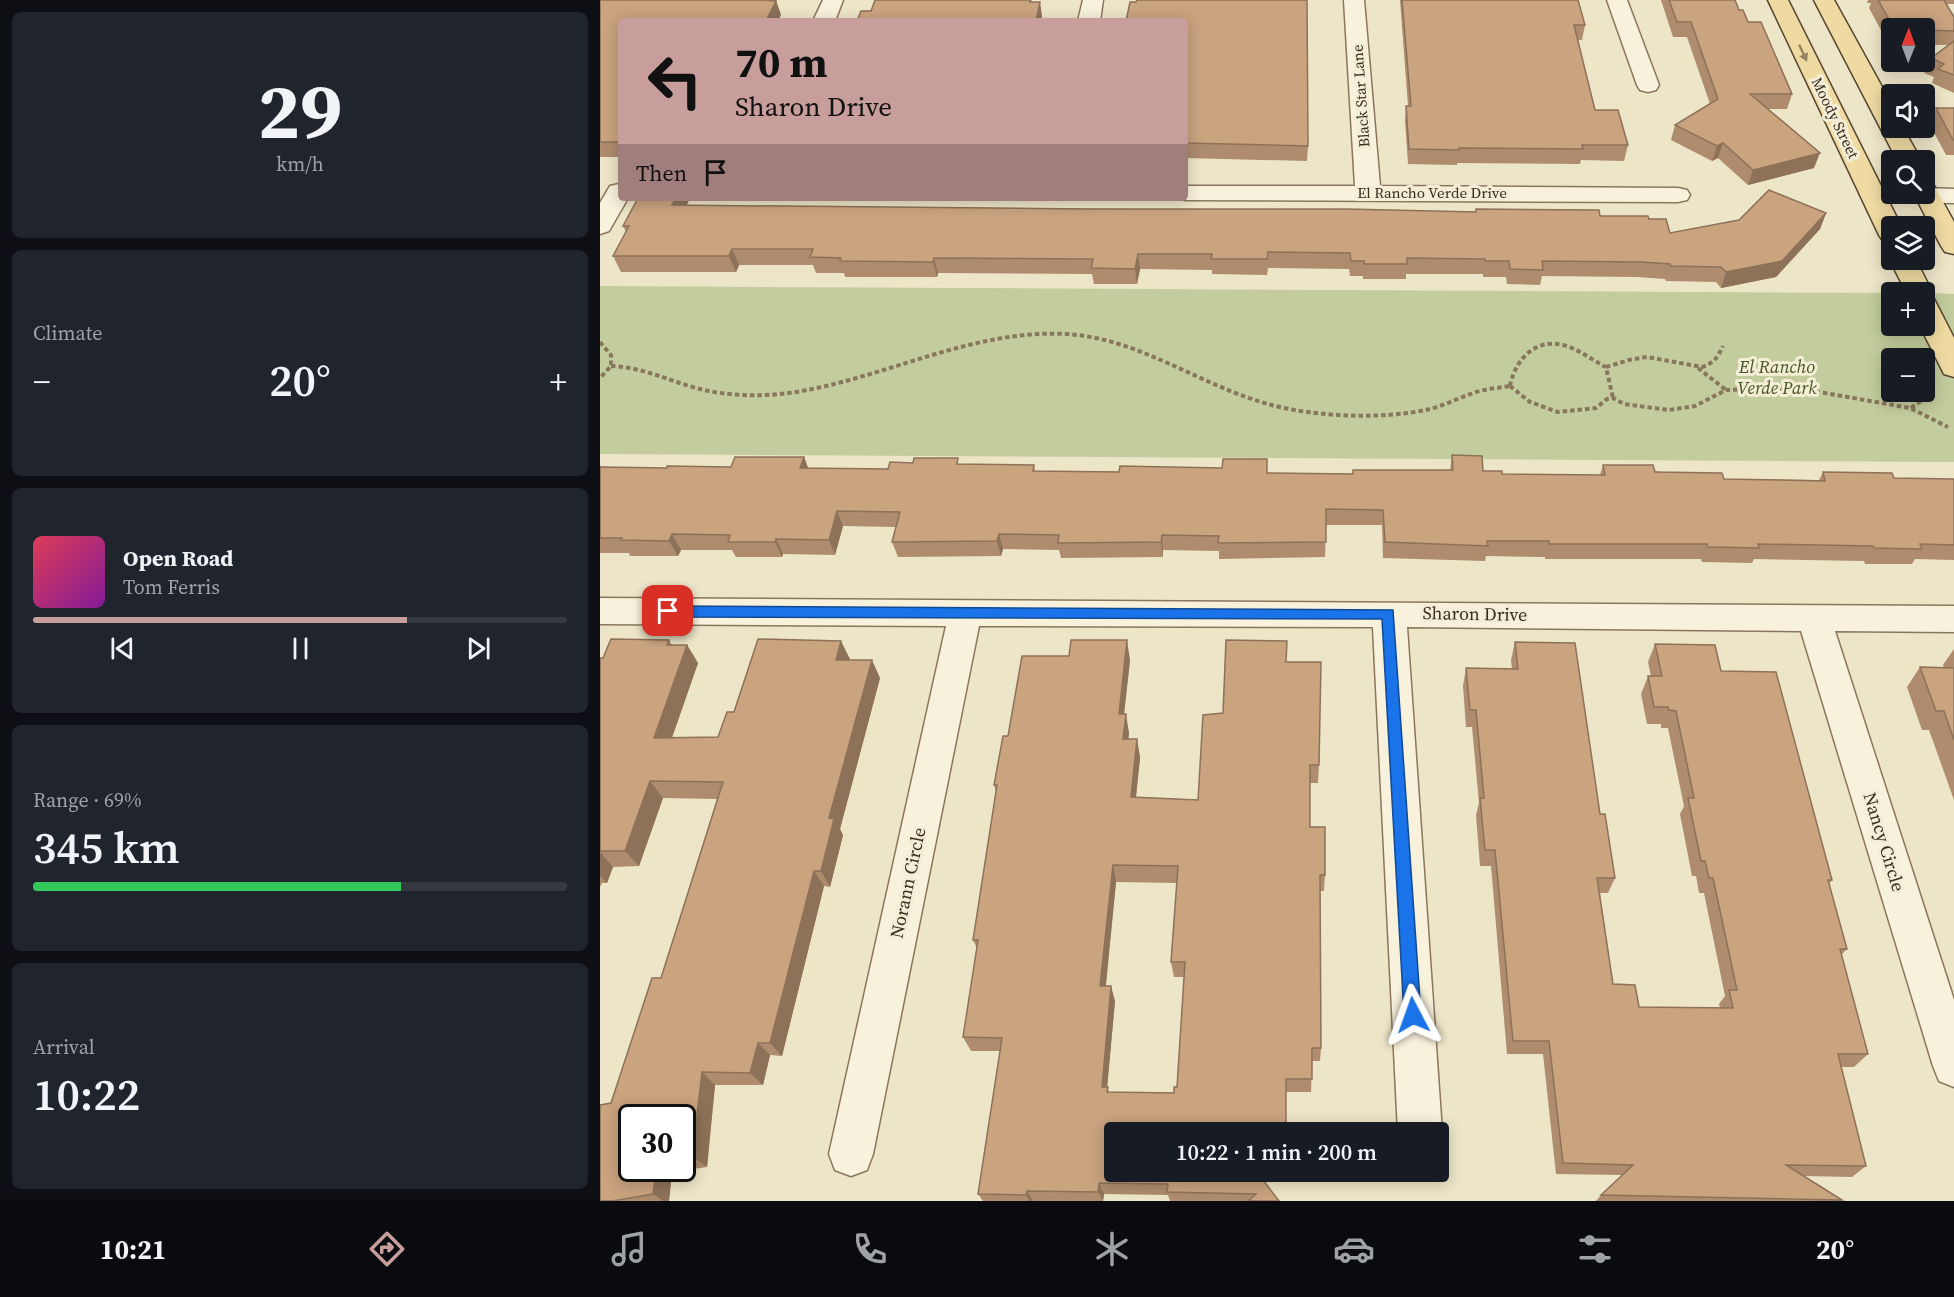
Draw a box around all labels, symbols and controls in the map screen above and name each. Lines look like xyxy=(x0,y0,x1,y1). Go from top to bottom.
north arrow xyxy=(1881,18,1935,72)
map controls xyxy=(1881,18,1935,402)
text: 70 m xyxy=(735,33,828,91)
icon: left xyxy=(636,42,714,120)
street label: Black Star Lane xyxy=(1346,44,1375,148)
one-way arrow xyxy=(1799,44,1808,61)
text: 29 xyxy=(258,57,342,164)
street label: Moody Street xyxy=(1807,74,1864,162)
button: sound xyxy=(1881,84,1935,138)
text: Sharon Drive xyxy=(735,88,892,125)
text: km/h xyxy=(276,150,324,178)
button: search xyxy=(1881,150,1935,204)
icon: arrive xyxy=(699,156,732,189)
text: Then xyxy=(636,158,687,188)
street label: El Rancho Verde Drive xyxy=(1357,182,1507,203)
button: layers xyxy=(1881,216,1935,270)
button: + xyxy=(1881,282,1935,336)
text: Climate xyxy=(33,319,102,347)
button: − xyxy=(1881,348,1935,402)
text: 20° xyxy=(269,349,331,411)
park label: El Rancho Verde Park xyxy=(1737,354,1817,400)
text: − xyxy=(33,359,51,404)
text: + xyxy=(550,359,567,404)
text: Open Road xyxy=(123,543,233,573)
text: Tom Ferris xyxy=(123,573,220,601)
pin xyxy=(642,585,693,636)
icon: arrive xyxy=(651,594,684,627)
street label: Sharon Drive xyxy=(1422,600,1528,627)
icon: previous xyxy=(106,632,139,665)
icon: pause xyxy=(284,632,317,665)
icon: next xyxy=(462,632,495,665)
text: Range · 69% xyxy=(33,786,142,814)
street label: Nancy Circle xyxy=(1858,789,1911,895)
text: 345 km xyxy=(33,816,180,878)
street label: Norann Circle xyxy=(884,825,931,941)
position arrow xyxy=(1381,983,1445,1047)
text: Arrival xyxy=(33,1033,95,1061)
text: 10:22 xyxy=(33,1063,140,1125)
speed limit sign: 30 xyxy=(618,1104,696,1182)
text: 10:22 · 1 min · 200 m xyxy=(1176,1137,1377,1167)
icon: directions xyxy=(366,1228,408,1270)
icon: music xyxy=(608,1228,650,1270)
icon: phone xyxy=(849,1228,891,1270)
icon: climate xyxy=(1091,1228,1133,1270)
icon: car xyxy=(1333,1228,1375,1270)
icon: filters xyxy=(1574,1228,1616,1270)
text: 10:21 xyxy=(100,1231,166,1268)
text: 20° xyxy=(1816,1231,1854,1268)

